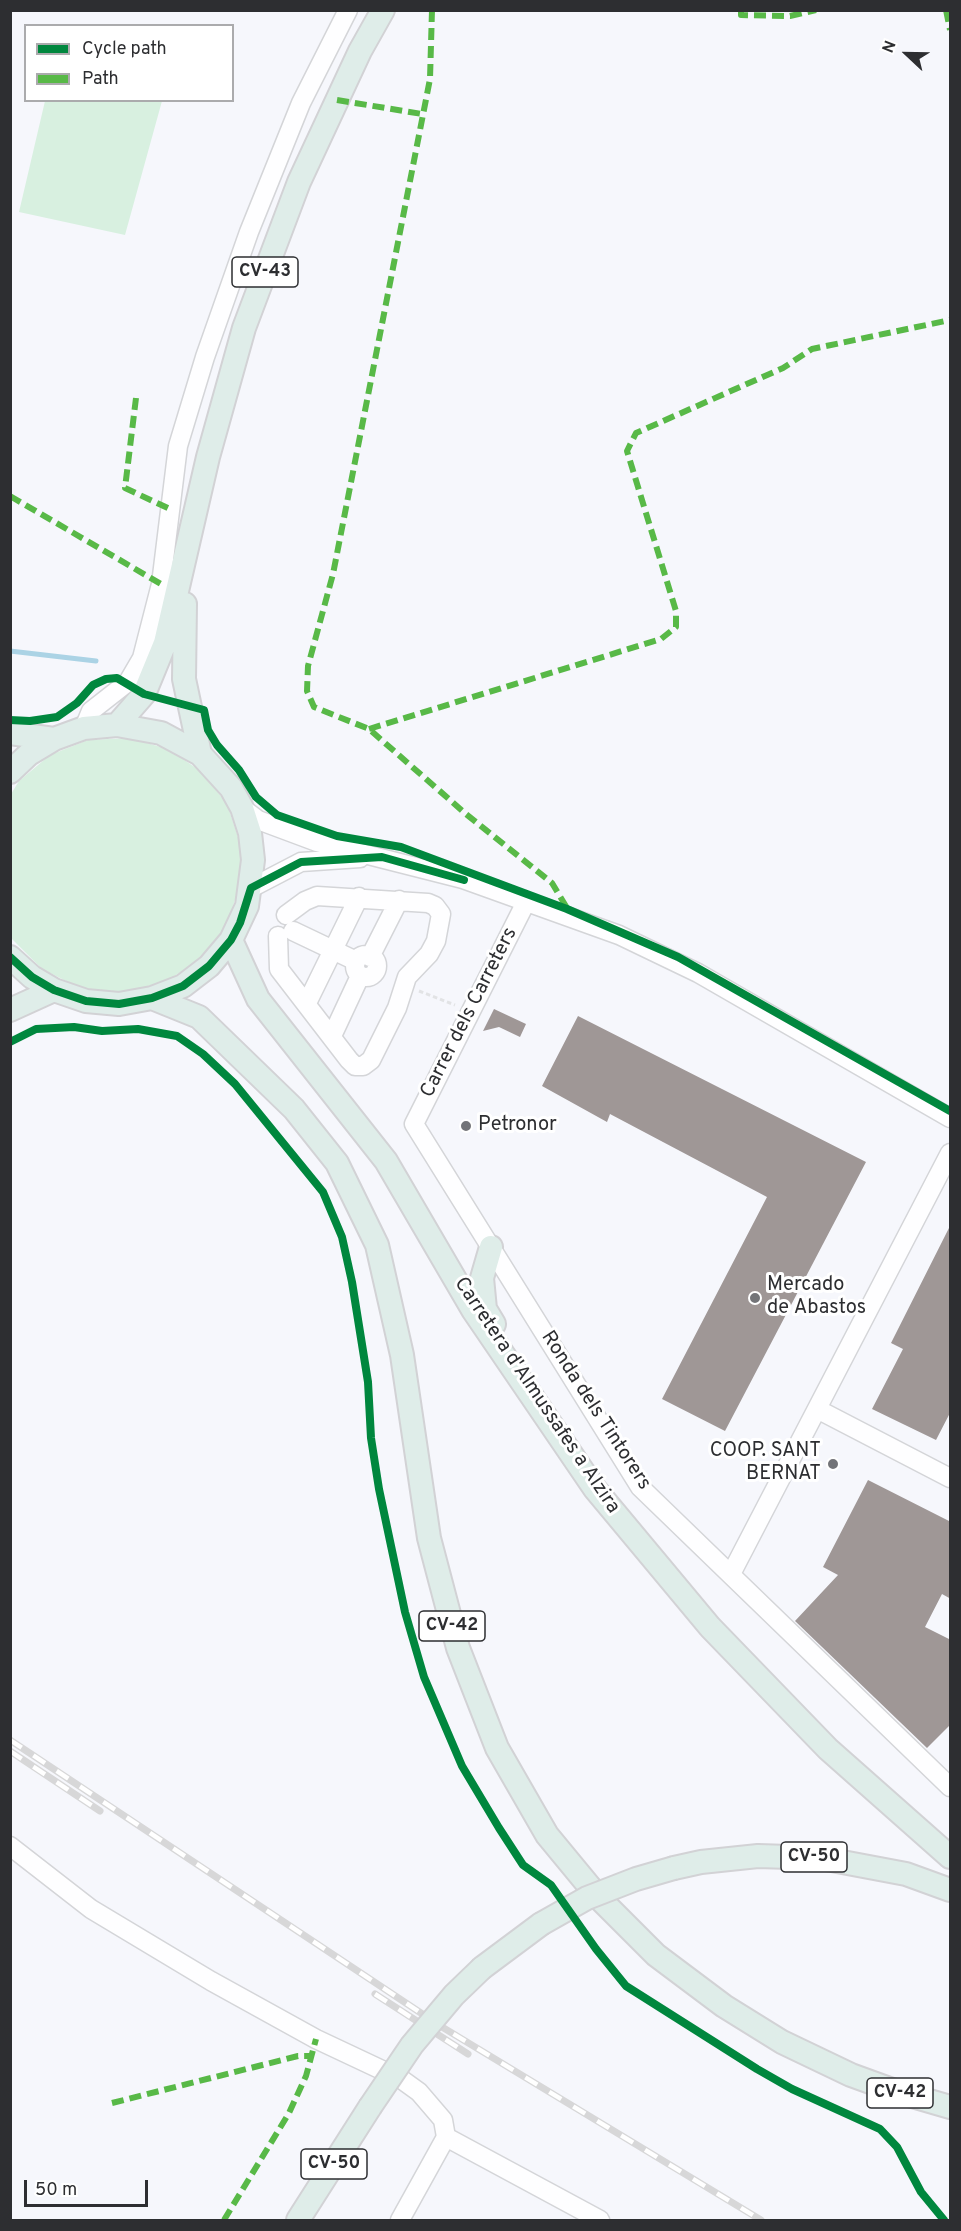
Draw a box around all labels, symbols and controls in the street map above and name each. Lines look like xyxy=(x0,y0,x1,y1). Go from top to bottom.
legend xyxy=(24,24,234,102)
north arrow xyxy=(877,24,937,84)
text: Cycle path xyxy=(82,38,167,61)
text: N xyxy=(879,38,902,56)
text: Path xyxy=(82,68,119,91)
road number: CV-43 xyxy=(232,257,298,287)
street label: Carrer dels Carreters xyxy=(417,924,523,1102)
place label: Petronor xyxy=(478,1114,557,1138)
marker: Petronor xyxy=(459,1119,473,1133)
street label: Carretera d'Almussafes a Alzira xyxy=(448,1273,624,1519)
place label: Mercado de Abastos xyxy=(767,1274,866,1321)
marker: Mercado de Abastos xyxy=(748,1291,762,1305)
street label: Ronda dels Tintorers xyxy=(535,1327,655,1495)
place label: COOP. SANT BERNAT xyxy=(710,1440,821,1487)
marker: COOP. SANT BERNAT xyxy=(826,1457,840,1471)
road number: CV-42 xyxy=(419,1611,485,1641)
road number: CV-50 xyxy=(781,1842,847,1872)
road number: CV-42 xyxy=(867,2078,933,2108)
road number: CV-50 xyxy=(301,2149,367,2179)
scale bar xyxy=(27,2168,152,2206)
text: 50 m xyxy=(35,2179,77,2202)

